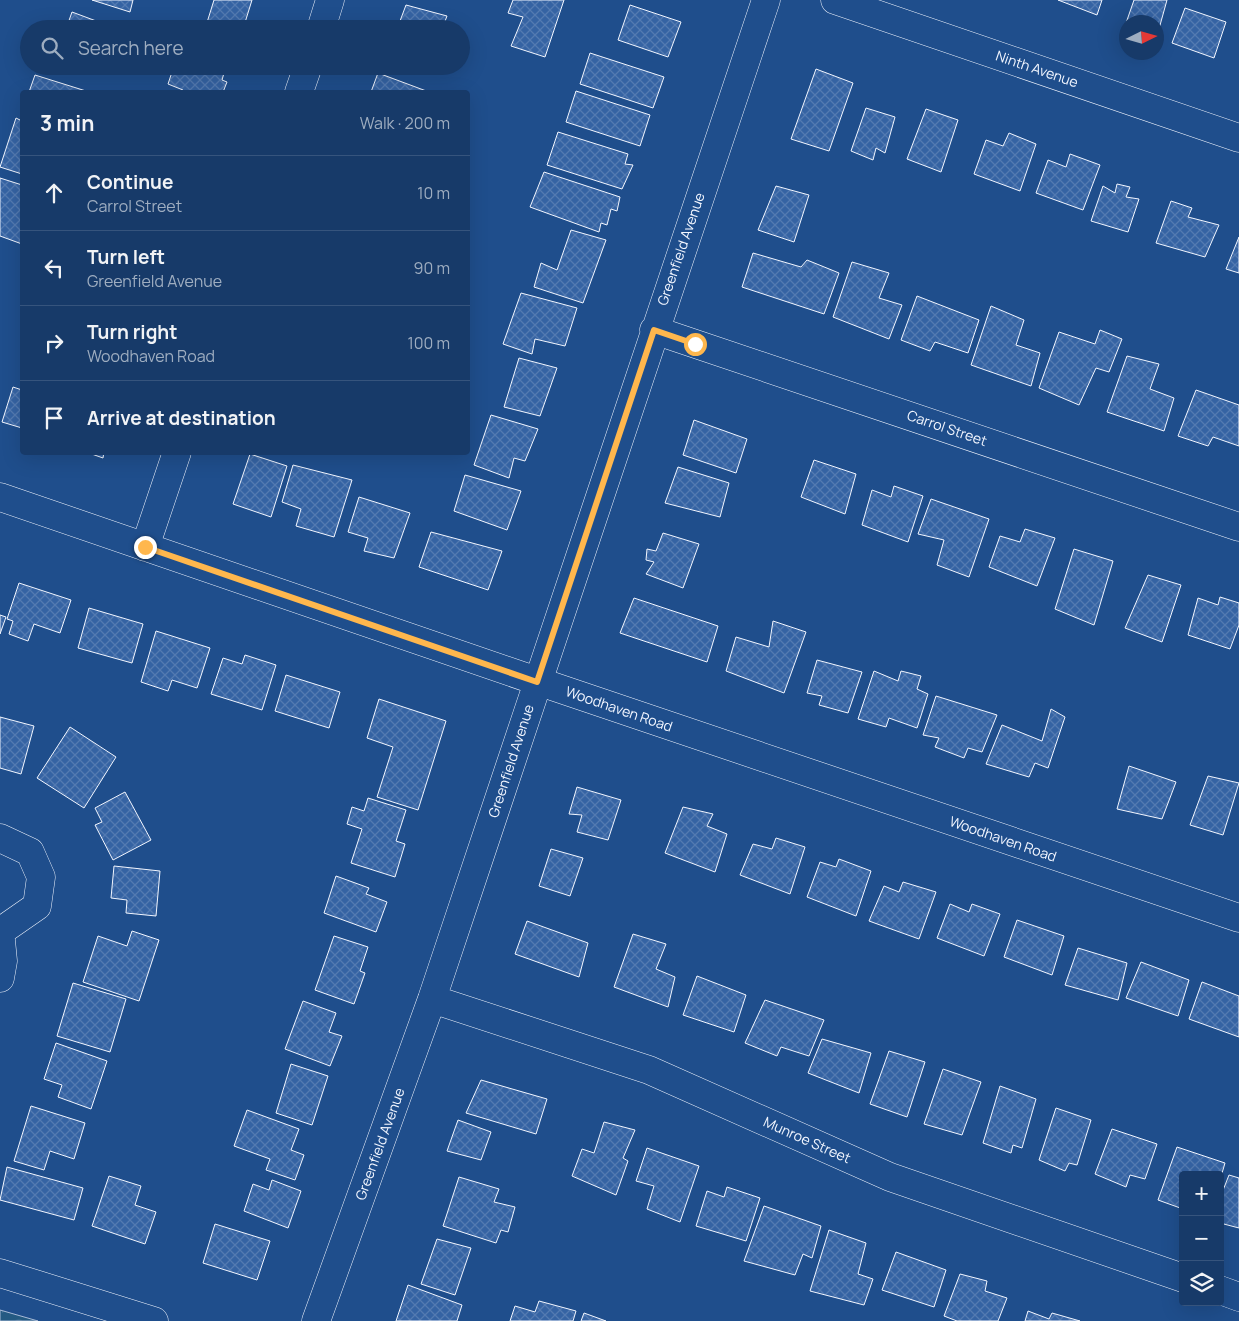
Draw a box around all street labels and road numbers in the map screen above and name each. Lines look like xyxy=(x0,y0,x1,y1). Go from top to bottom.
street label: Ninth Avenue xyxy=(993,46,1081,91)
street label: Greenfield Avenue xyxy=(652,190,709,308)
street label: Carrol Street xyxy=(905,405,990,450)
street label: Woodhaven Road xyxy=(563,681,675,736)
street label: Greenfield Avenue xyxy=(483,702,538,820)
street label: Woodhaven Road xyxy=(947,811,1059,866)
street label: Greenfield Avenue xyxy=(350,1085,409,1203)
street label: Munroe Street xyxy=(761,1112,854,1167)

